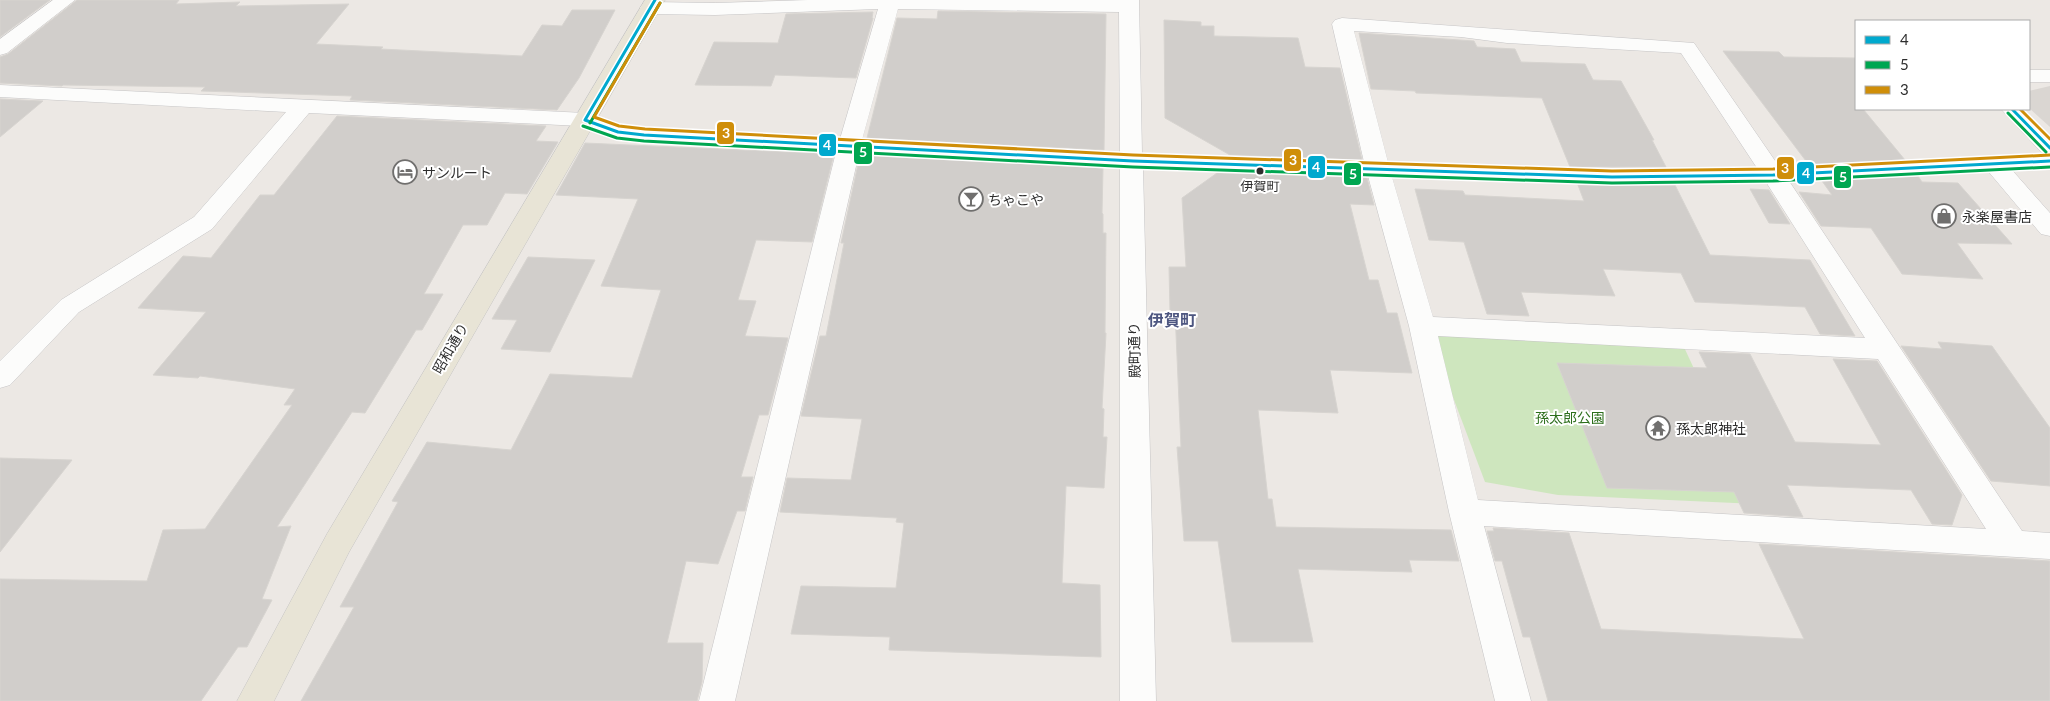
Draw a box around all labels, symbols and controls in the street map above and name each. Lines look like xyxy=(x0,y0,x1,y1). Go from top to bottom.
legend xyxy=(1855,20,2030,110)
text: 4 xyxy=(1900,30,1909,48)
text: 5 xyxy=(1900,55,1909,73)
text: 3 xyxy=(1900,80,1909,98)
line badge: 3 xyxy=(716,121,735,145)
text: 3 xyxy=(722,124,730,141)
line badge: 4 xyxy=(818,133,837,157)
text: 4 xyxy=(823,136,831,153)
line badge: 5 xyxy=(853,141,873,165)
text: 5 xyxy=(859,143,867,160)
line badge: 3 xyxy=(1283,148,1302,172)
text: 3 xyxy=(1289,151,1297,168)
line badge: 4 xyxy=(1307,155,1326,179)
line badge: 3 xyxy=(1776,156,1795,180)
text: 4 xyxy=(1312,158,1320,175)
hotel icon: サンルート xyxy=(392,159,418,185)
text: 3 xyxy=(1781,159,1789,176)
line badge: 4 xyxy=(1796,161,1815,185)
line badge: 5 xyxy=(1343,162,1362,186)
place label: サンルート xyxy=(422,164,492,181)
text: 4 xyxy=(1802,164,1810,181)
text: 5 xyxy=(1349,165,1357,182)
line badge: 5 xyxy=(1833,165,1852,189)
marker: 伊賀町 xyxy=(1255,166,1265,176)
text: 5 xyxy=(1839,168,1847,185)
place label: 伊賀町 xyxy=(1240,178,1280,194)
bar icon: ちゃこや xyxy=(958,186,984,212)
place label: ちゃこや xyxy=(988,191,1044,208)
shop icon: 永楽屋書店 xyxy=(1931,203,1957,229)
place label: 永楽屋書店 xyxy=(1962,208,2032,225)
district label: 伊賀町 xyxy=(1147,310,1196,329)
street label: 昭和通り xyxy=(429,320,471,376)
street label: 殿町通り xyxy=(1125,322,1143,378)
park label: 孫太郎公園 xyxy=(1535,409,1605,426)
temple icon: 孫太郎神社 xyxy=(1645,415,1671,441)
place label: 孫太郎神社 xyxy=(1676,420,1746,437)

